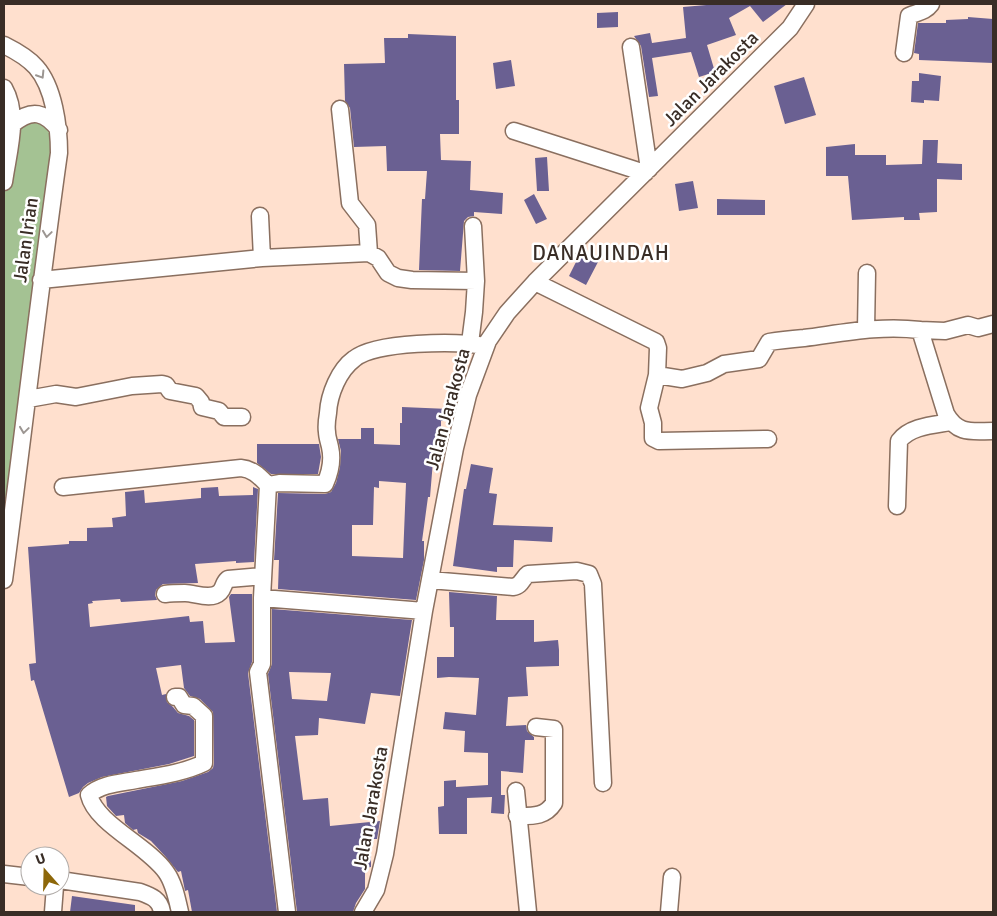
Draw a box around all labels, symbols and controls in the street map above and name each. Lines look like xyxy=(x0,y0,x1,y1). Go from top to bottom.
street label: Jalan Jarakosta xyxy=(658,26,764,132)
one-way arrow xyxy=(34,70,44,79)
street label: Jalan Irian xyxy=(8,196,44,284)
one-way arrow xyxy=(42,230,53,238)
district label: DANAUINDAH xyxy=(532,240,670,266)
street label: Jalan Jarakosta xyxy=(420,345,476,473)
one-way arrow xyxy=(19,426,30,434)
street label: Jalan Jarakosta xyxy=(348,744,394,872)
north arrow xyxy=(20,846,70,896)
text: U xyxy=(33,850,48,869)

